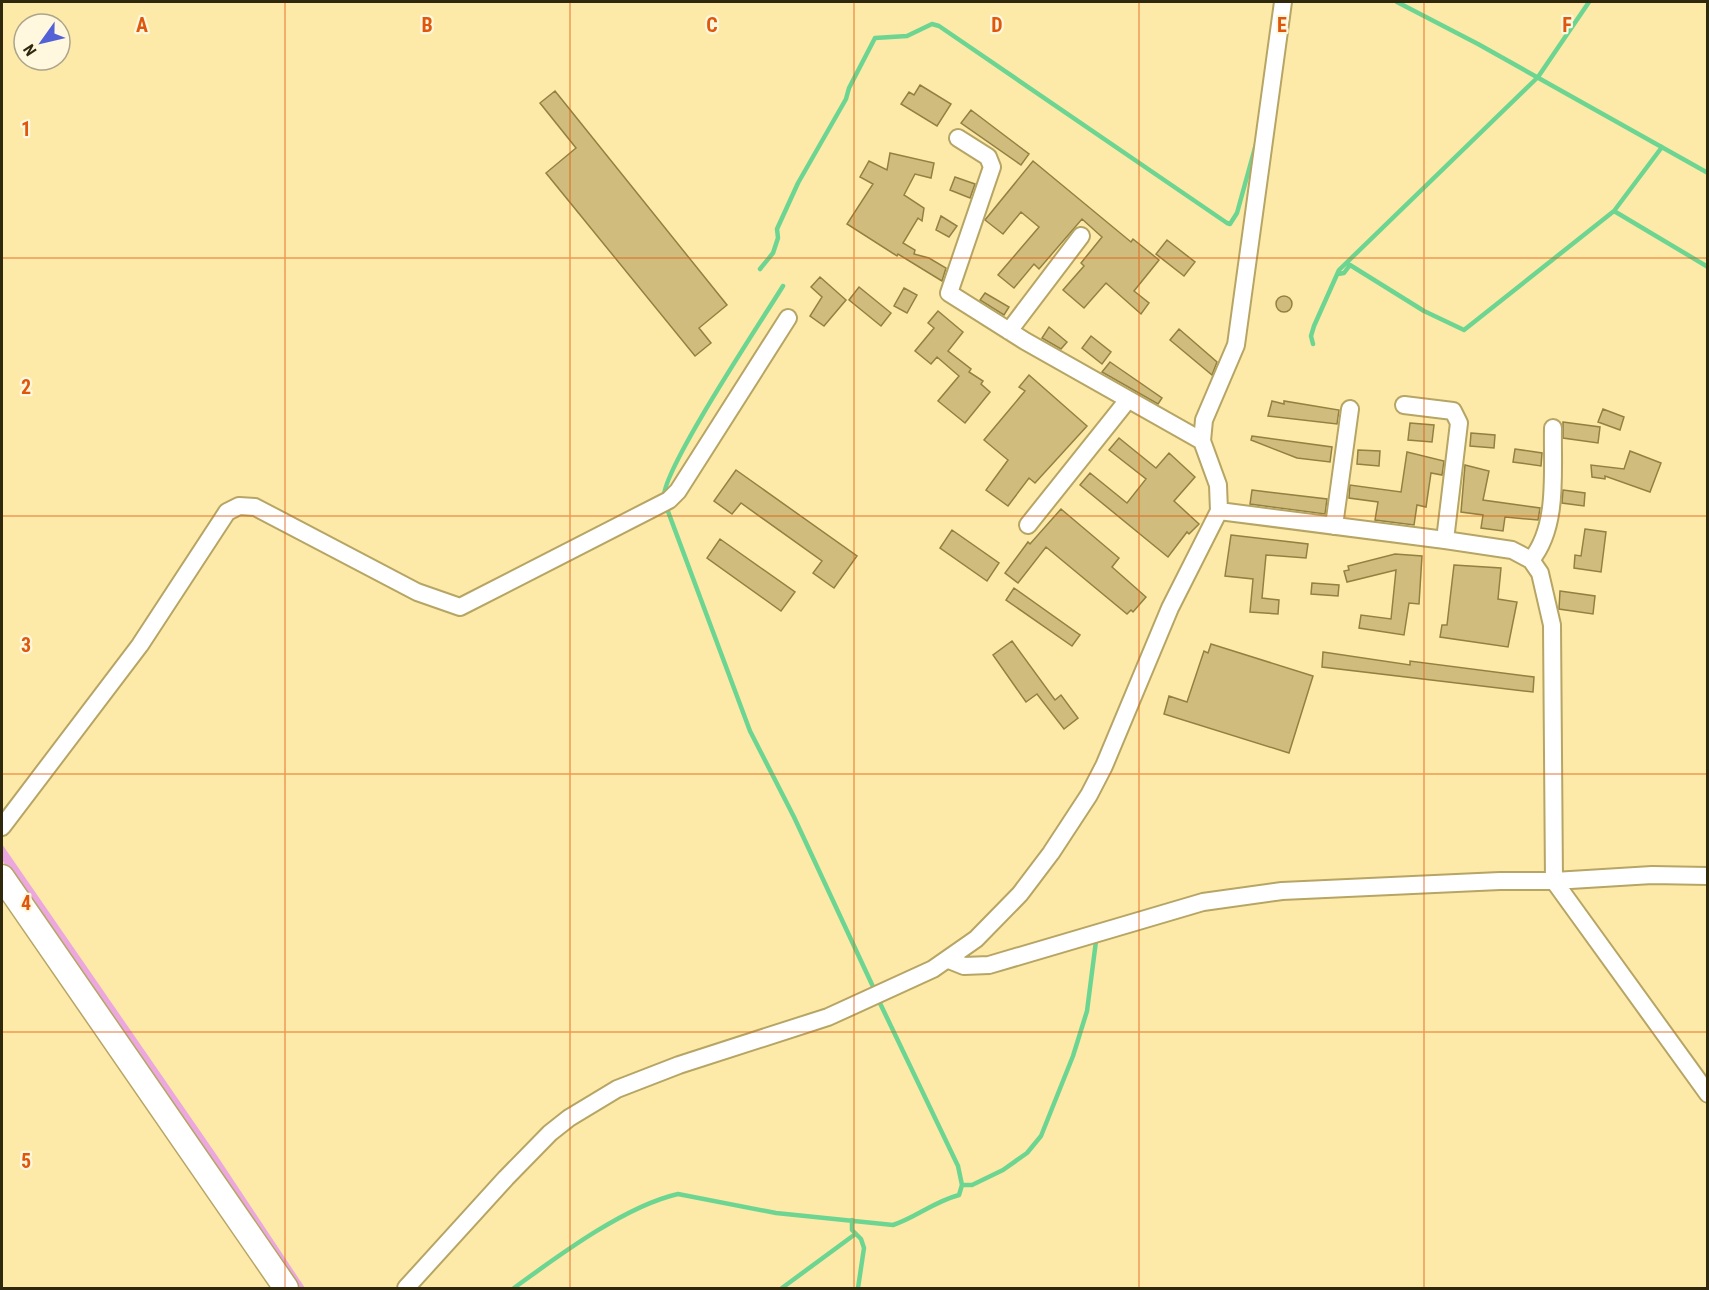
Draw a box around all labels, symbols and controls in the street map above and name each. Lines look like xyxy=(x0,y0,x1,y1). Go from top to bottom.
north arrow xyxy=(12,12,72,72)
text: A xyxy=(136,13,148,37)
text: B xyxy=(421,13,433,37)
text: C xyxy=(706,13,718,37)
text: D xyxy=(991,13,1003,37)
text: E xyxy=(1277,13,1287,37)
text: F xyxy=(1562,13,1572,37)
text: N xyxy=(19,41,41,59)
text: 1 xyxy=(21,117,31,141)
text: 2 xyxy=(21,375,31,399)
text: 3 xyxy=(21,633,31,657)
text: 4 xyxy=(21,891,31,915)
text: 5 xyxy=(21,1149,31,1173)

